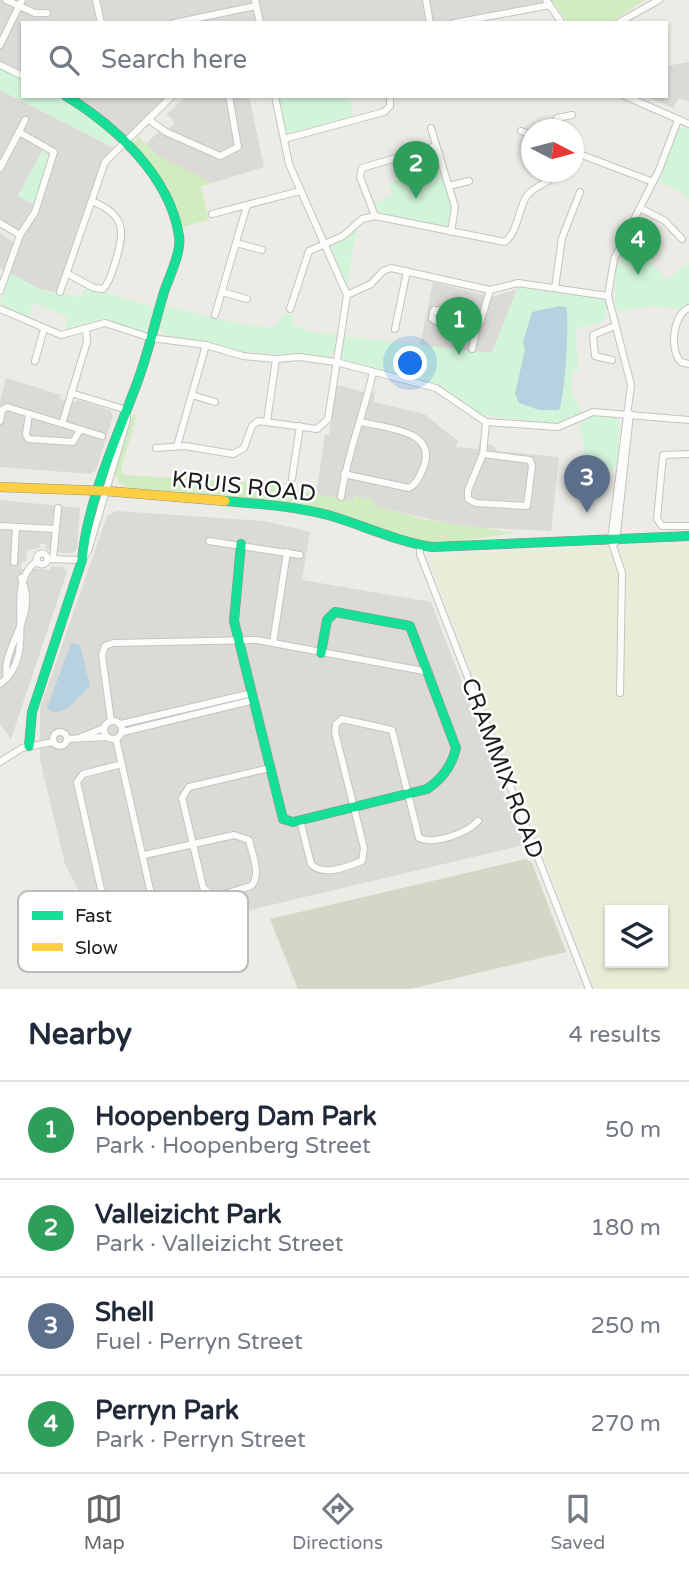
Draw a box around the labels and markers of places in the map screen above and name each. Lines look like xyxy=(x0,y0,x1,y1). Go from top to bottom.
pin: 2 xyxy=(393,141,439,199)
pin: 4 xyxy=(615,217,661,275)
pin: 1 xyxy=(436,297,482,355)
pin: 3 xyxy=(564,455,610,513)

